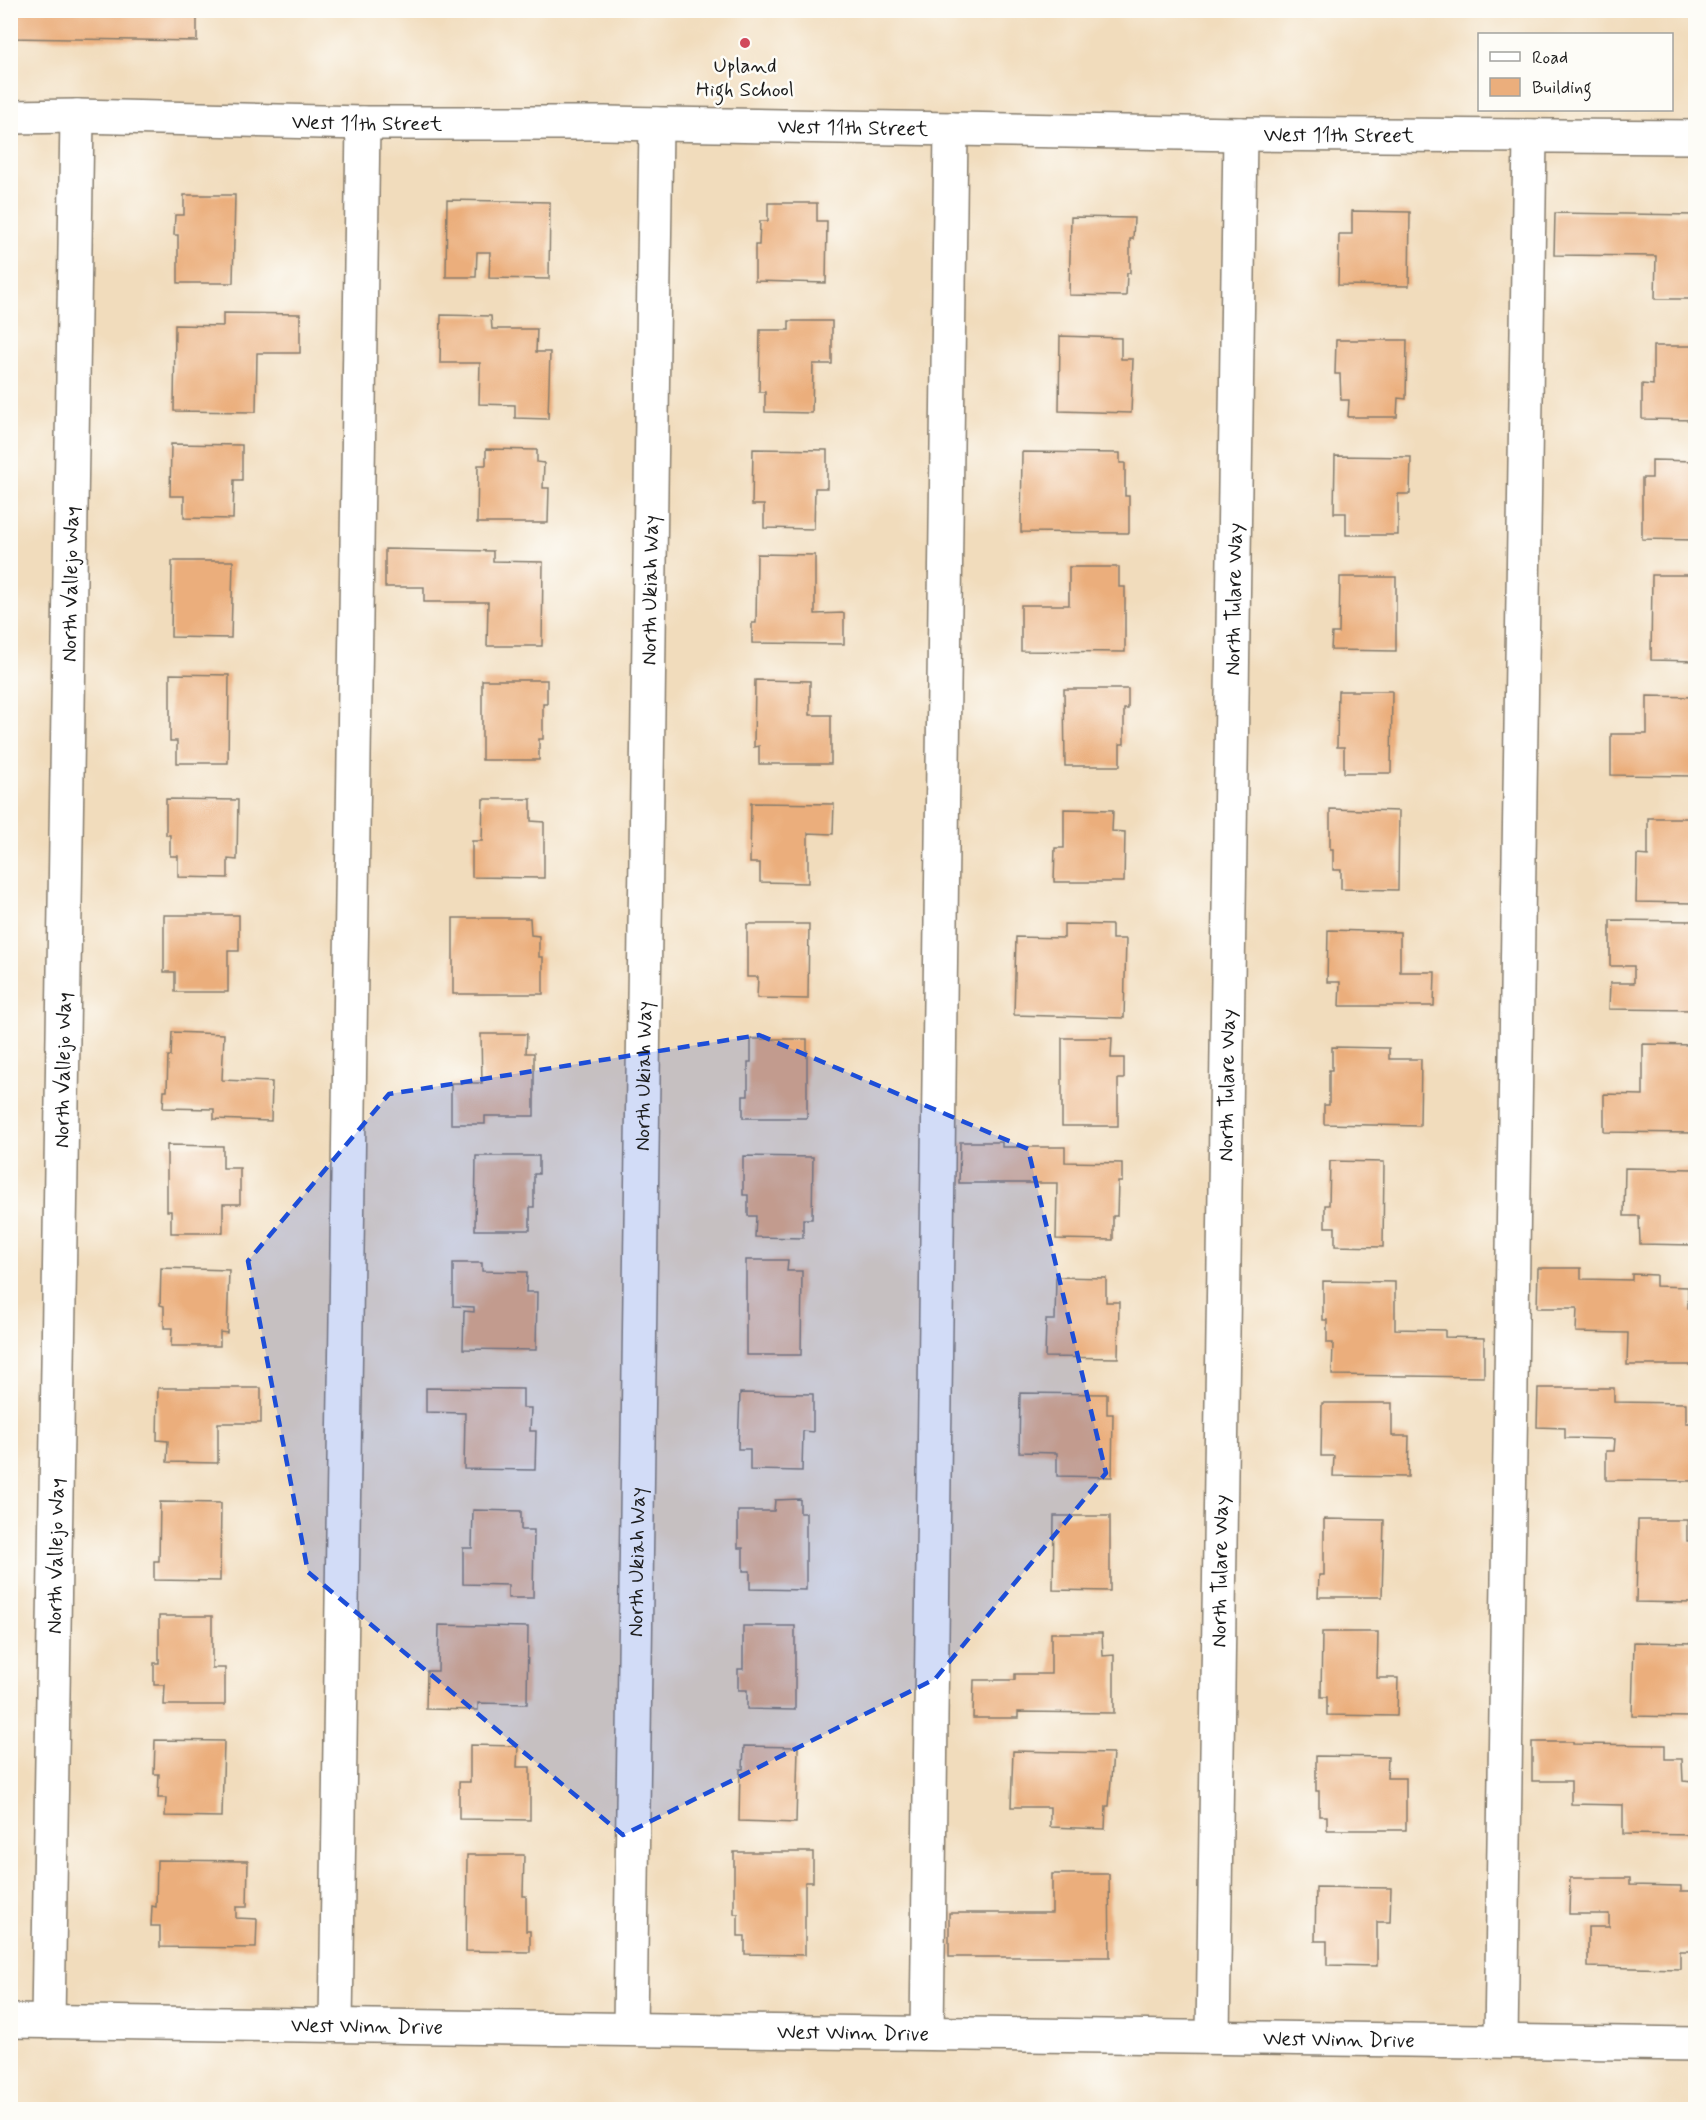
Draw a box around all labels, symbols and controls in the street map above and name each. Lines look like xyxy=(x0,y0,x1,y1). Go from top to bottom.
legend xyxy=(1478,33,1673,111)
marker: Upland High School xyxy=(738,36,752,50)
text: Road xyxy=(1532,46,1568,70)
place label: Upland High School xyxy=(696,52,794,106)
text: Building xyxy=(1532,76,1592,102)
street label: West 11th Street xyxy=(291,108,443,138)
street label: West 11th Street xyxy=(777,113,929,144)
street label: West 11th Street xyxy=(1263,121,1415,150)
street label: North Vallejo Way xyxy=(56,506,86,662)
street label: North Ukiah Way xyxy=(636,515,666,665)
street label: North Tulare Way xyxy=(1219,522,1249,676)
street label: North Vallejo Way xyxy=(48,992,79,1148)
street label: North Ukiah Way xyxy=(629,1001,659,1151)
street label: North Tulare Way xyxy=(1212,1008,1243,1162)
street label: North Vallejo Way xyxy=(41,1478,71,1634)
street label: North Ukiah Way xyxy=(622,1487,652,1637)
street label: North Tulare Way xyxy=(1206,1494,1236,1648)
street label: West Winn Drive xyxy=(291,2012,443,2042)
street label: West Winn Drive xyxy=(777,2018,929,2049)
street label: West Winn Drive xyxy=(1263,2025,1415,2055)

